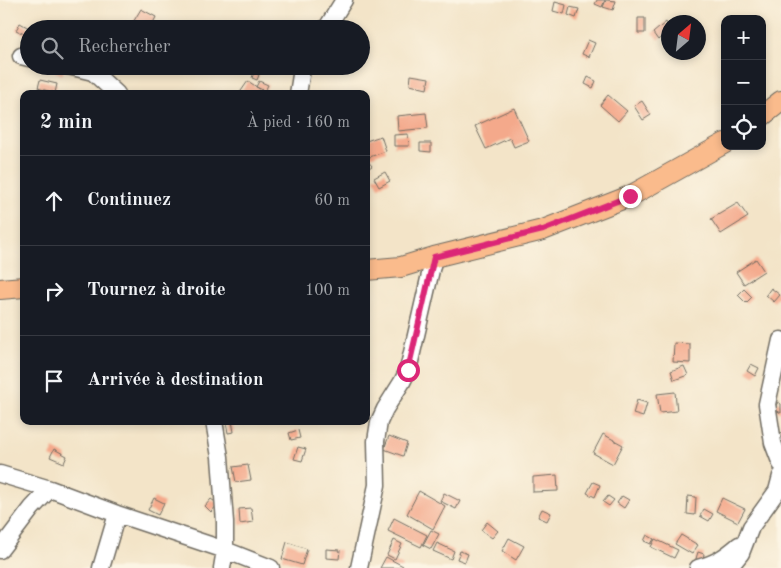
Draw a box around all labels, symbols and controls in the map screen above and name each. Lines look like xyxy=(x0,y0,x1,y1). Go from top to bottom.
north arrow xyxy=(661,15,706,60)
map controls xyxy=(721,15,766,150)
button: + xyxy=(721,15,766,60)
search box xyxy=(20,20,370,75)
icon: search xyxy=(38,34,66,62)
text: Rechercher xyxy=(78,38,171,57)
button: − xyxy=(721,60,766,105)
button: locate xyxy=(721,105,766,150)
text: 2 min xyxy=(40,112,93,133)
text: À pied · 160 m xyxy=(247,115,350,131)
route end xyxy=(619,185,642,208)
icon: ahead xyxy=(40,187,68,215)
text: Continuez xyxy=(87,191,171,210)
text: 60 m xyxy=(314,193,350,209)
icon: right xyxy=(40,277,68,305)
text: Tournez à droite xyxy=(87,281,226,300)
text: 100 m xyxy=(305,283,350,299)
route start xyxy=(397,359,420,382)
icon: arrive xyxy=(40,367,68,395)
text: Arrivée à destination xyxy=(87,371,263,390)

